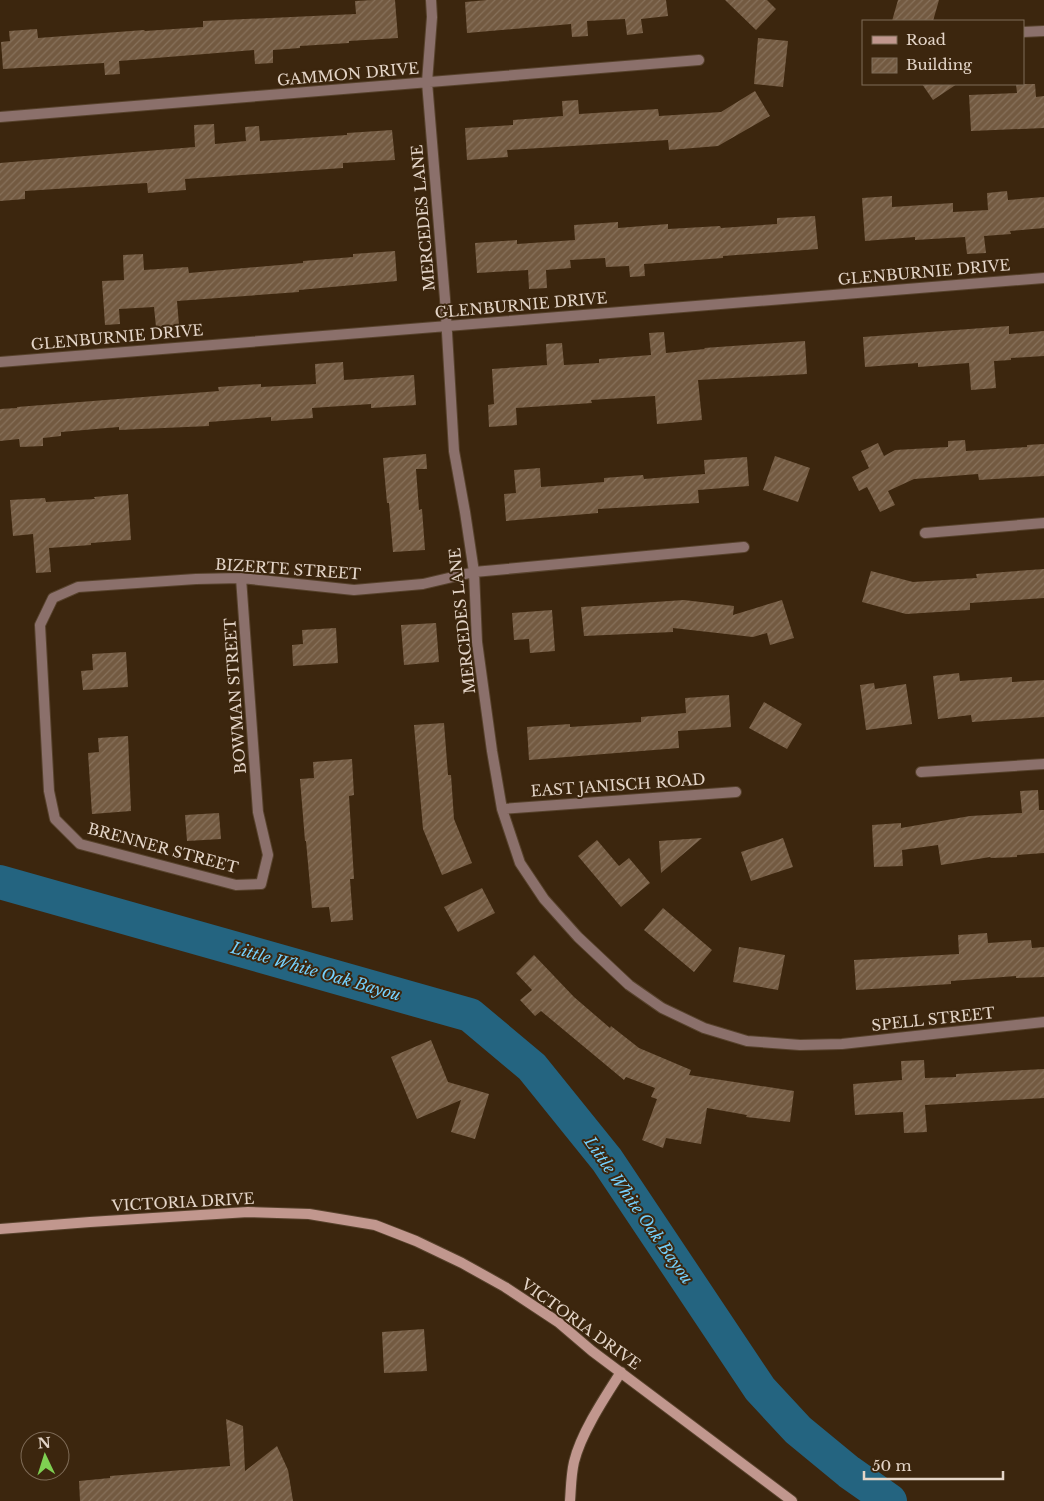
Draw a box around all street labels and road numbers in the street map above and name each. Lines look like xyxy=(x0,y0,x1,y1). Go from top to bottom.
street label: GAMMON DRIVE xyxy=(276,58,420,90)
street label: MERCEDES LANE xyxy=(407,144,439,292)
street label: GLENBURNIE DRIVE xyxy=(837,255,1011,289)
street label: GLENBURNIE DRIVE xyxy=(434,288,608,322)
street label: GLENBURNIE DRIVE xyxy=(30,320,204,354)
street label: MERCEDES LANE xyxy=(445,547,479,695)
street label: BIZERTE STREET xyxy=(214,554,362,584)
street label: BOWMAN STREET xyxy=(220,618,250,774)
street label: EAST JANISCH ROAD xyxy=(530,769,706,801)
street label: BRENNER STREET xyxy=(86,819,240,877)
street label: SPELL STREET xyxy=(870,1003,996,1035)
street label: VICTORIA DRIVE xyxy=(110,1189,255,1215)
street label: VICTORIA DRIVE xyxy=(517,1274,644,1374)

